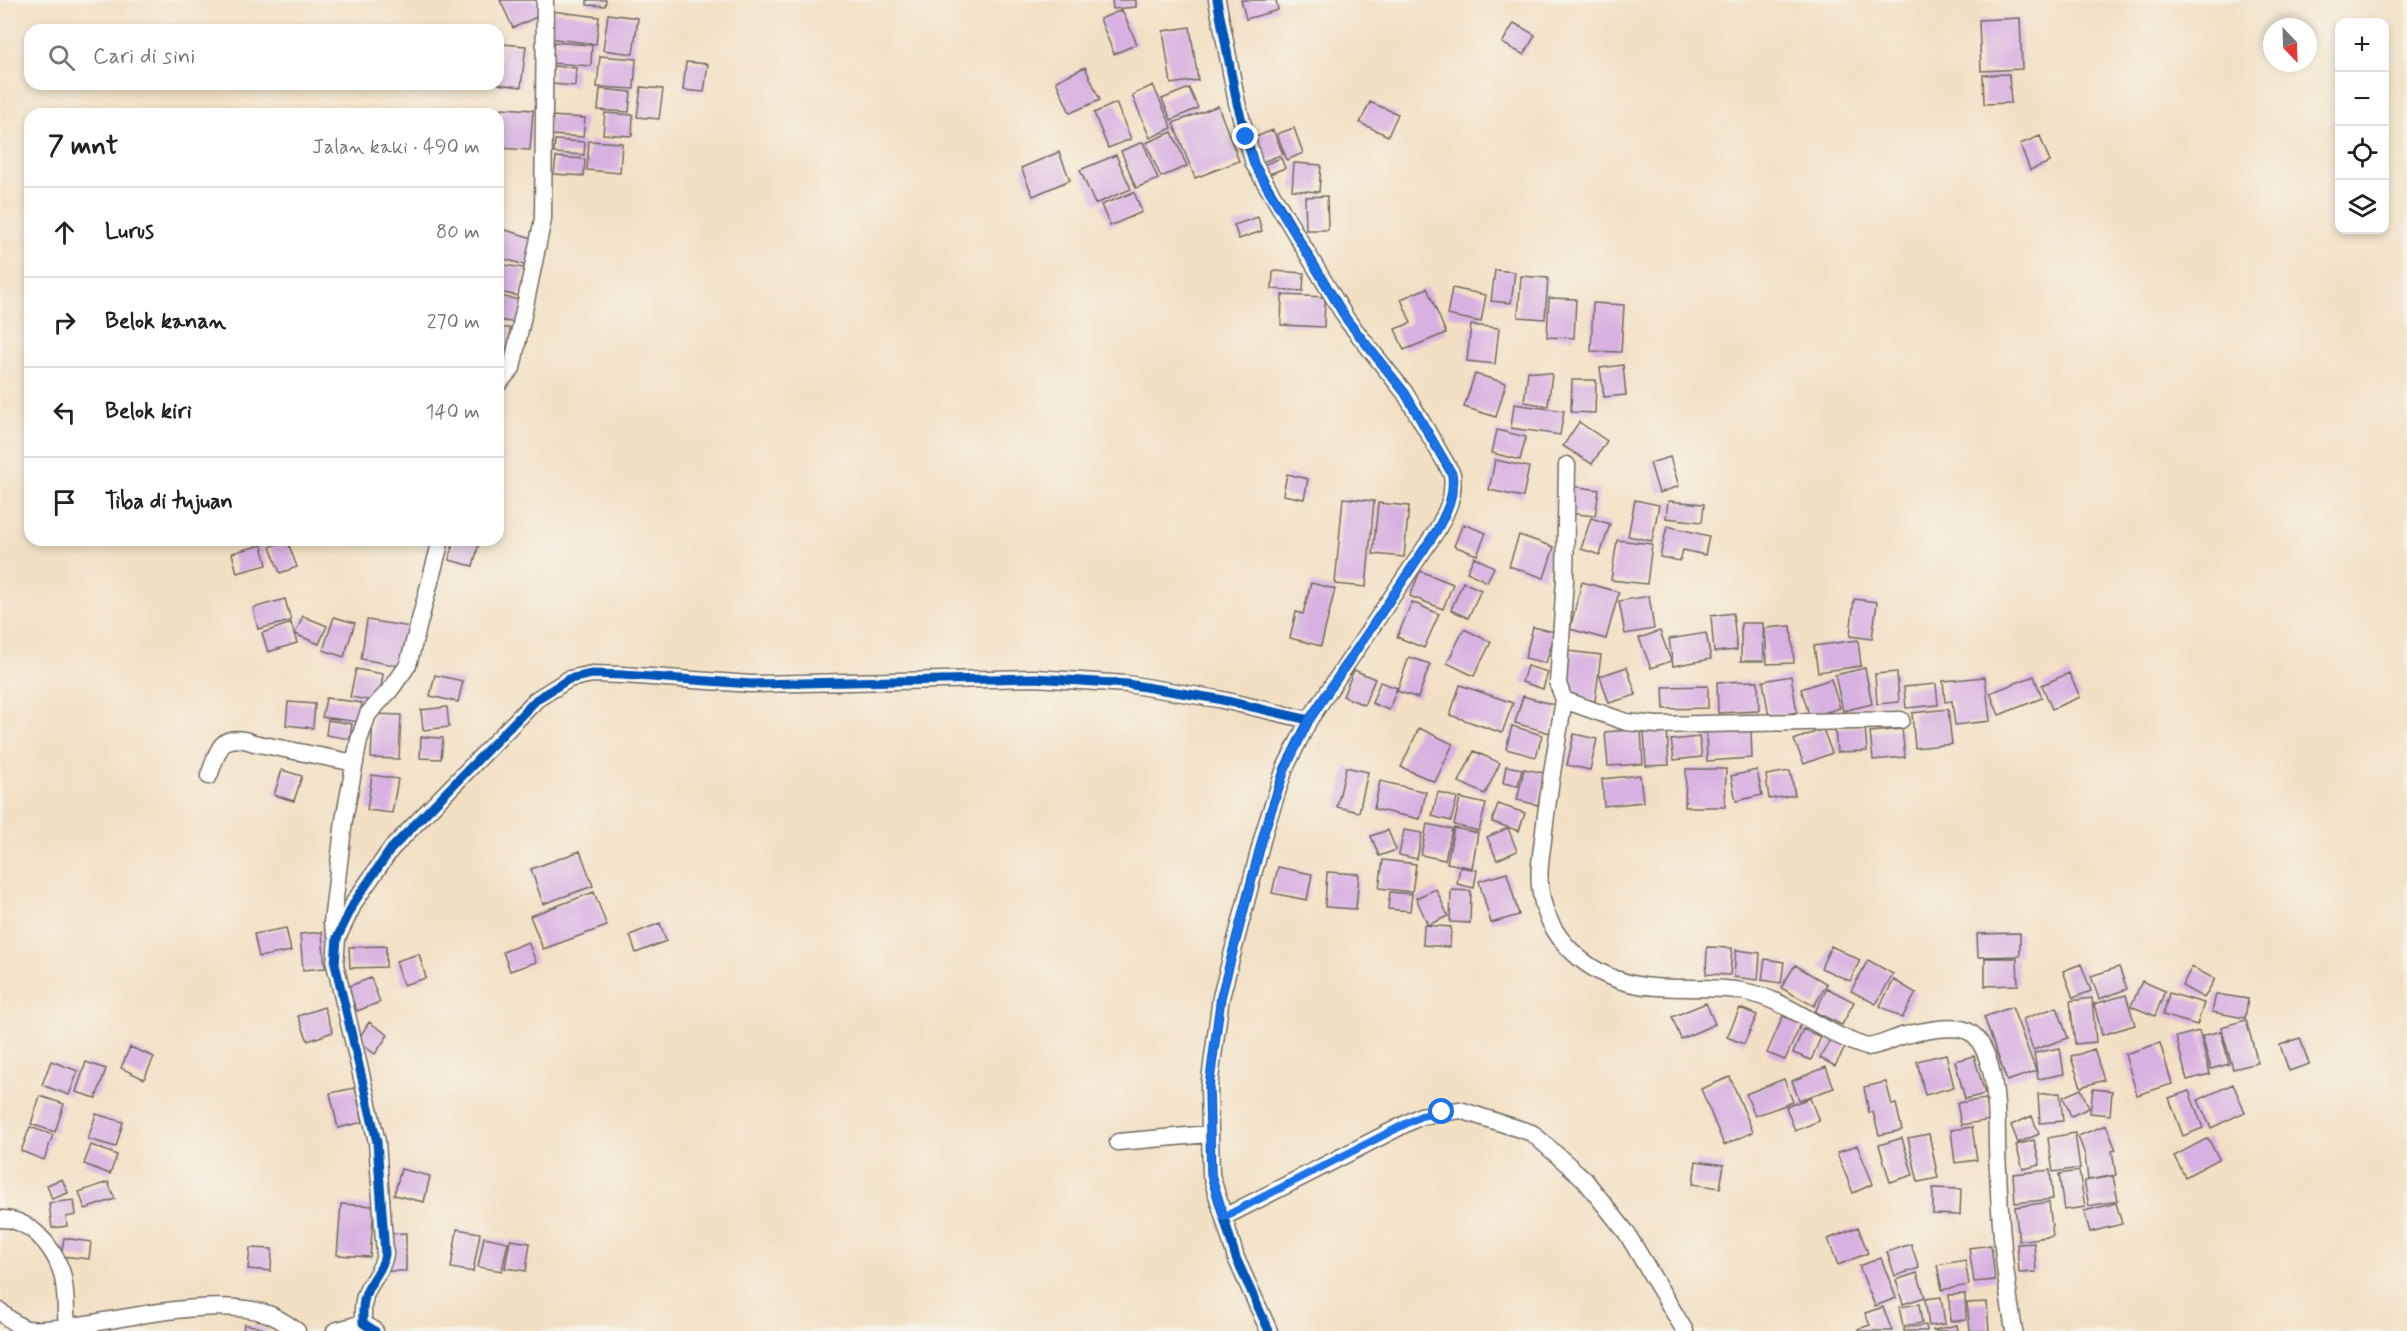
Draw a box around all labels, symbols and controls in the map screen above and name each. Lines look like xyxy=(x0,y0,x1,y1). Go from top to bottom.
north arrow xyxy=(2263,18,2317,72)
map controls xyxy=(2335,18,2389,234)
button: + xyxy=(2335,18,2389,72)
search box xyxy=(24,24,504,90)
icon: search xyxy=(45,41,78,74)
text: Cari di sini xyxy=(93,43,195,71)
button: − xyxy=(2335,72,2389,126)
route end xyxy=(1232,123,1258,149)
button: locate xyxy=(2335,126,2389,180)
text: 7 mnt xyxy=(48,130,118,164)
text: Jalan kaki · 490 m xyxy=(312,134,480,161)
button: layers xyxy=(2335,180,2389,234)
icon: ahead xyxy=(48,216,81,249)
text: Lurus xyxy=(105,218,154,246)
text: 80 m xyxy=(436,219,480,246)
icon: right xyxy=(48,306,81,339)
text: Belok kanan xyxy=(105,308,226,336)
text: 270 m xyxy=(427,309,480,336)
icon: left xyxy=(48,396,81,429)
text: Belok kiri xyxy=(105,398,192,426)
text: 140 m xyxy=(426,399,480,426)
icon: arrive xyxy=(48,486,81,519)
text: Tiba di tujuan xyxy=(105,488,233,516)
route start xyxy=(1428,1098,1454,1124)

